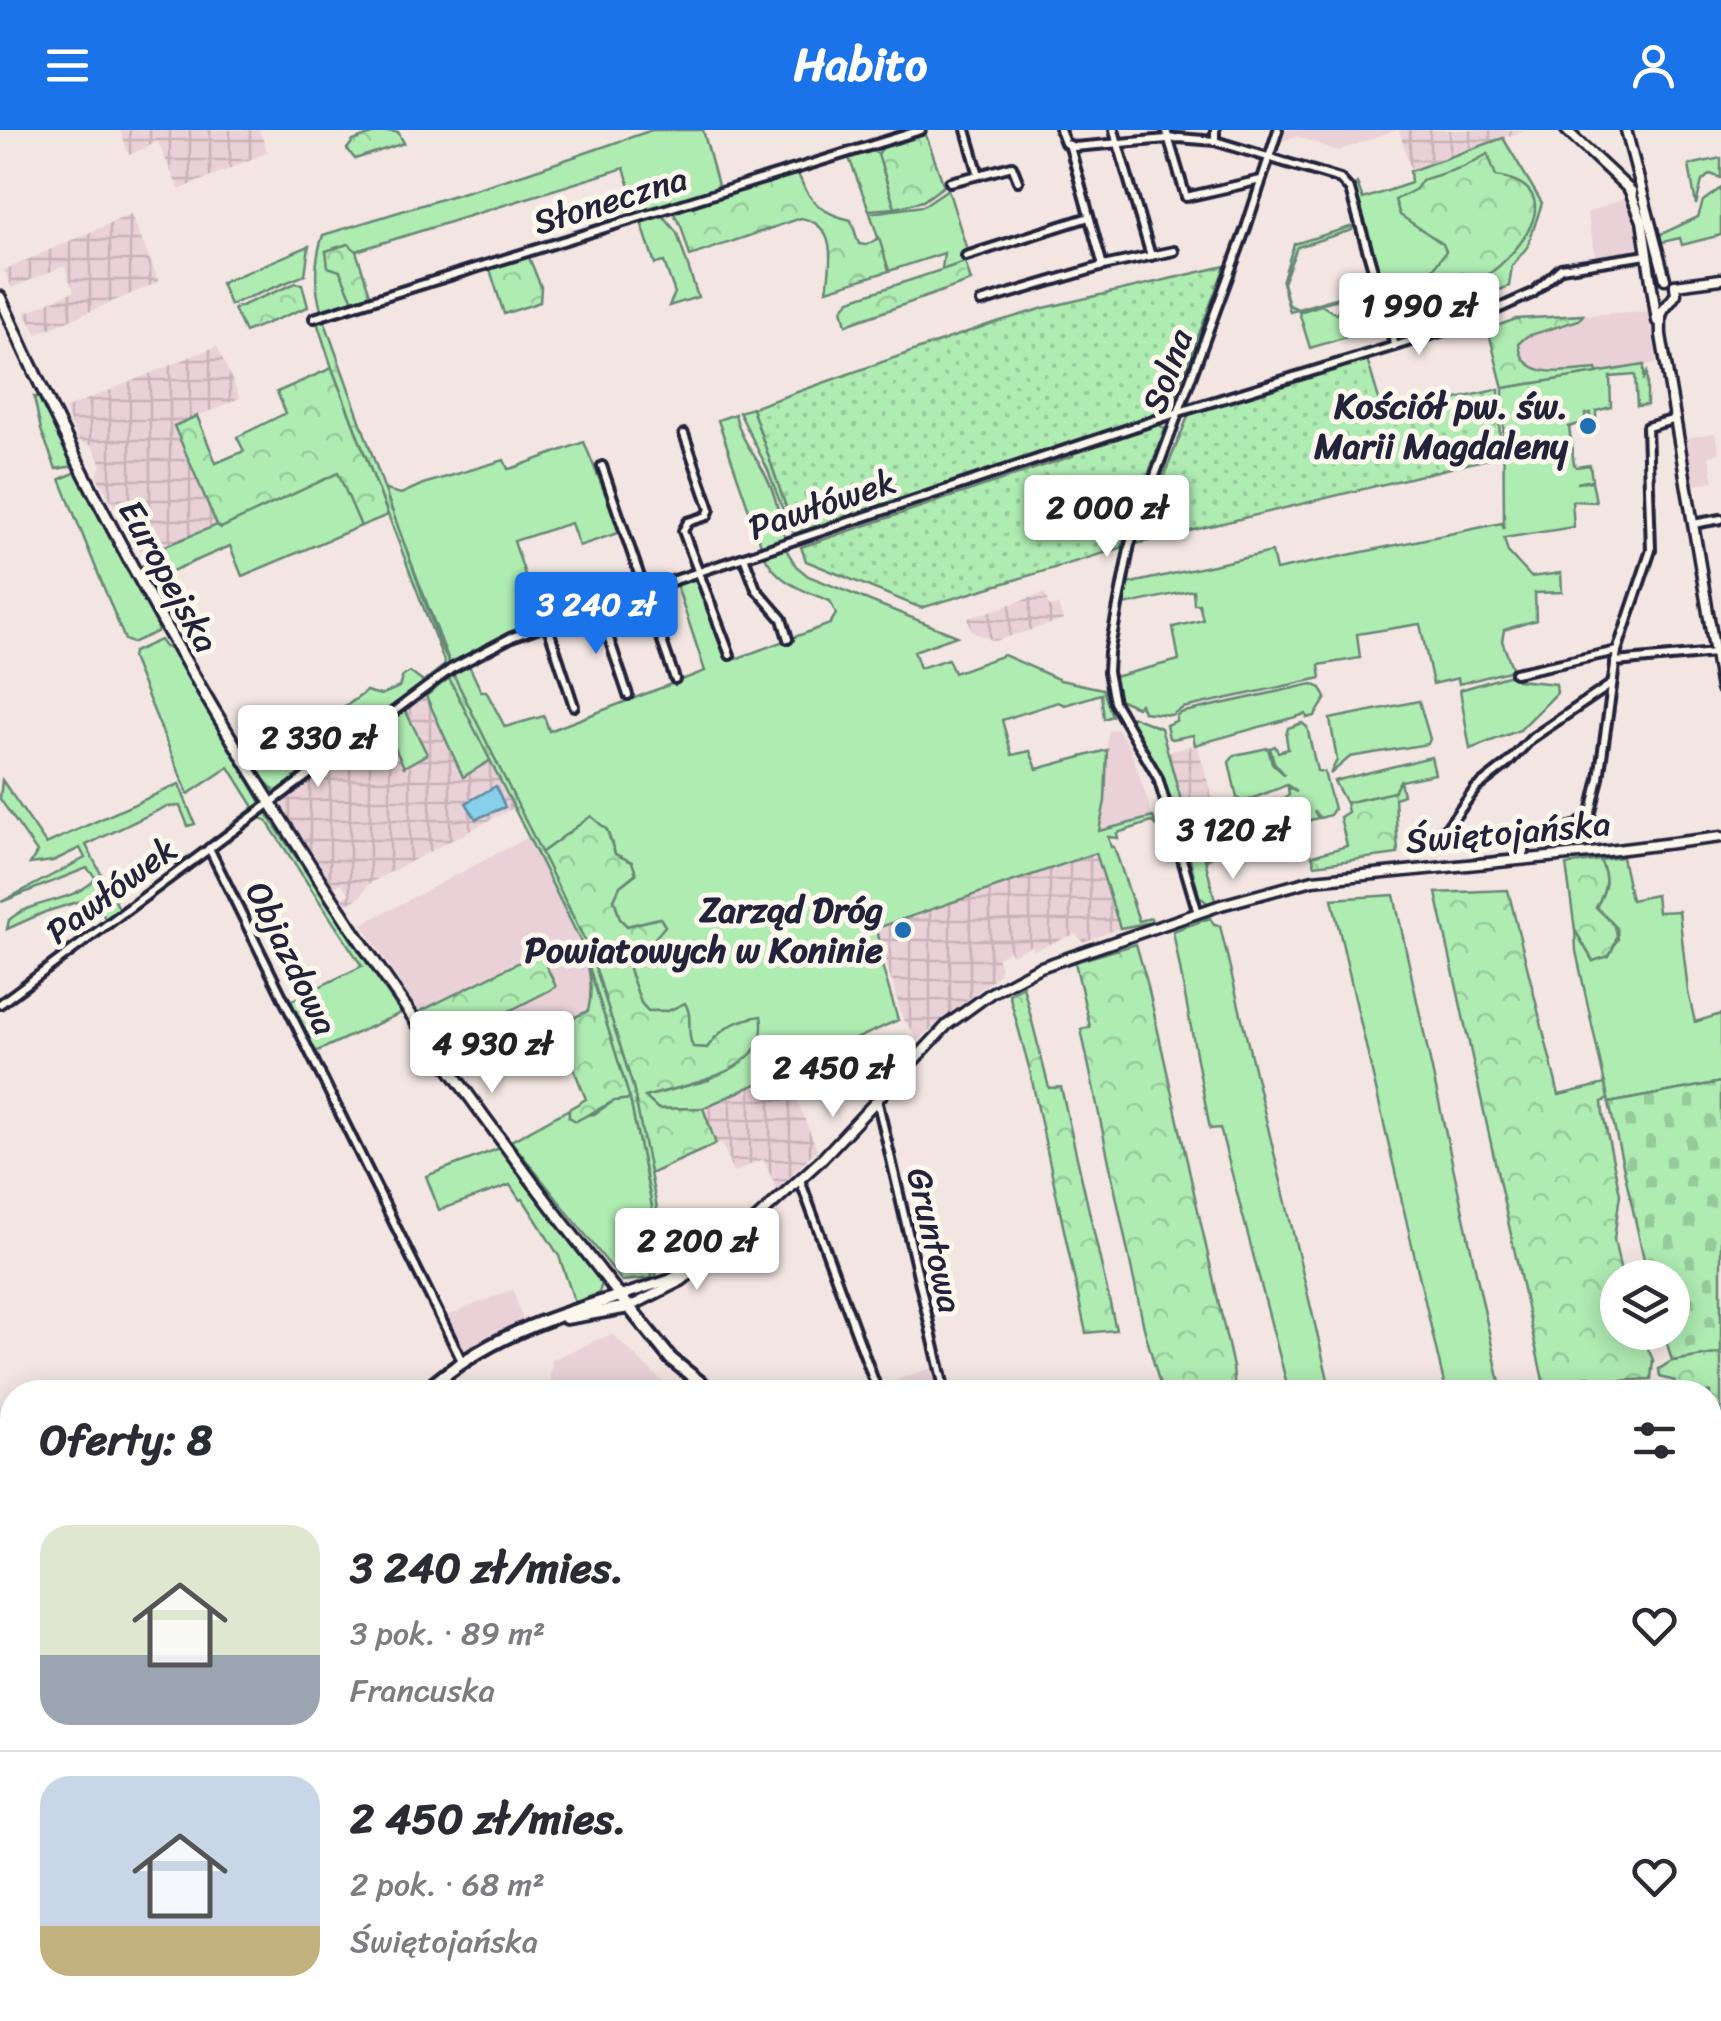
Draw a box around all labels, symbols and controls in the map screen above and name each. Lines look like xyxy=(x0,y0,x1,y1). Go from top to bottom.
text: Habito xyxy=(794,25,927,105)
icon: menu xyxy=(40,38,95,93)
icon: person xyxy=(1626,38,1681,93)
street label: Słoneczna xyxy=(525,147,695,253)
pin: 1 990 zł xyxy=(1316,273,1522,358)
text: 1 990 zł xyxy=(1361,277,1477,334)
street label: Solna xyxy=(1123,320,1211,422)
place label: Kościół pw. św. Marii Magdaleny xyxy=(1313,375,1569,477)
marker: Kościół pw. św. Marii Magdaleny xyxy=(1577,415,1599,437)
street label: Pawłówek xyxy=(740,450,904,558)
pin: 2 000 zł xyxy=(1004,475,1210,560)
text: 2 000 zł xyxy=(1046,479,1168,536)
street label: Europejska xyxy=(101,487,237,665)
pin: 3 240 zł xyxy=(493,572,699,657)
text: 3 240 zł xyxy=(537,576,655,633)
pin: 2 330 zł xyxy=(215,705,421,790)
text: 2 330 zł xyxy=(260,709,376,766)
street label: Świętojańska xyxy=(1403,792,1613,872)
pin: 3 120 zł xyxy=(1130,797,1336,882)
text: 3 120 zł xyxy=(1177,801,1289,858)
street label: Pawłówek xyxy=(31,819,191,961)
street label: Objazdowa xyxy=(228,870,356,1046)
place label: Zarząd Dróg Powiatowych w Koninie xyxy=(525,879,883,981)
marker: Zarząd Dróg Powiatowych w Koninie xyxy=(892,919,914,941)
pin: 4 930 zł xyxy=(389,1011,595,1096)
text: 4 930 zł xyxy=(432,1015,552,1072)
pin: 2 450 zł xyxy=(730,1035,936,1120)
text: 2 450 zł xyxy=(773,1039,893,1096)
street label: Gruntowa xyxy=(888,1161,982,1319)
pin: 2 200 zł xyxy=(594,1208,800,1293)
text: 2 200 zł xyxy=(637,1212,757,1269)
map controls xyxy=(1600,1260,1690,1350)
button: layers xyxy=(1600,1260,1690,1350)
text: Oferty: 8 xyxy=(40,1403,212,1477)
icon: filters xyxy=(1627,1413,1682,1468)
text: 3 240 zł/mies. xyxy=(350,1531,624,1605)
icon: home xyxy=(120,1565,240,1685)
icon: heart xyxy=(1627,1598,1682,1653)
text: 3 pok. · 89 m² xyxy=(350,1605,545,1662)
text: Francuska xyxy=(350,1662,495,1719)
text: 2 450 zł/mies. xyxy=(350,1782,627,1856)
icon: home xyxy=(120,1816,240,1936)
icon: heart xyxy=(1627,1849,1682,1904)
text: 2 pok. · 68 m² xyxy=(350,1856,545,1913)
text: Świętojańska xyxy=(350,1913,538,1970)

